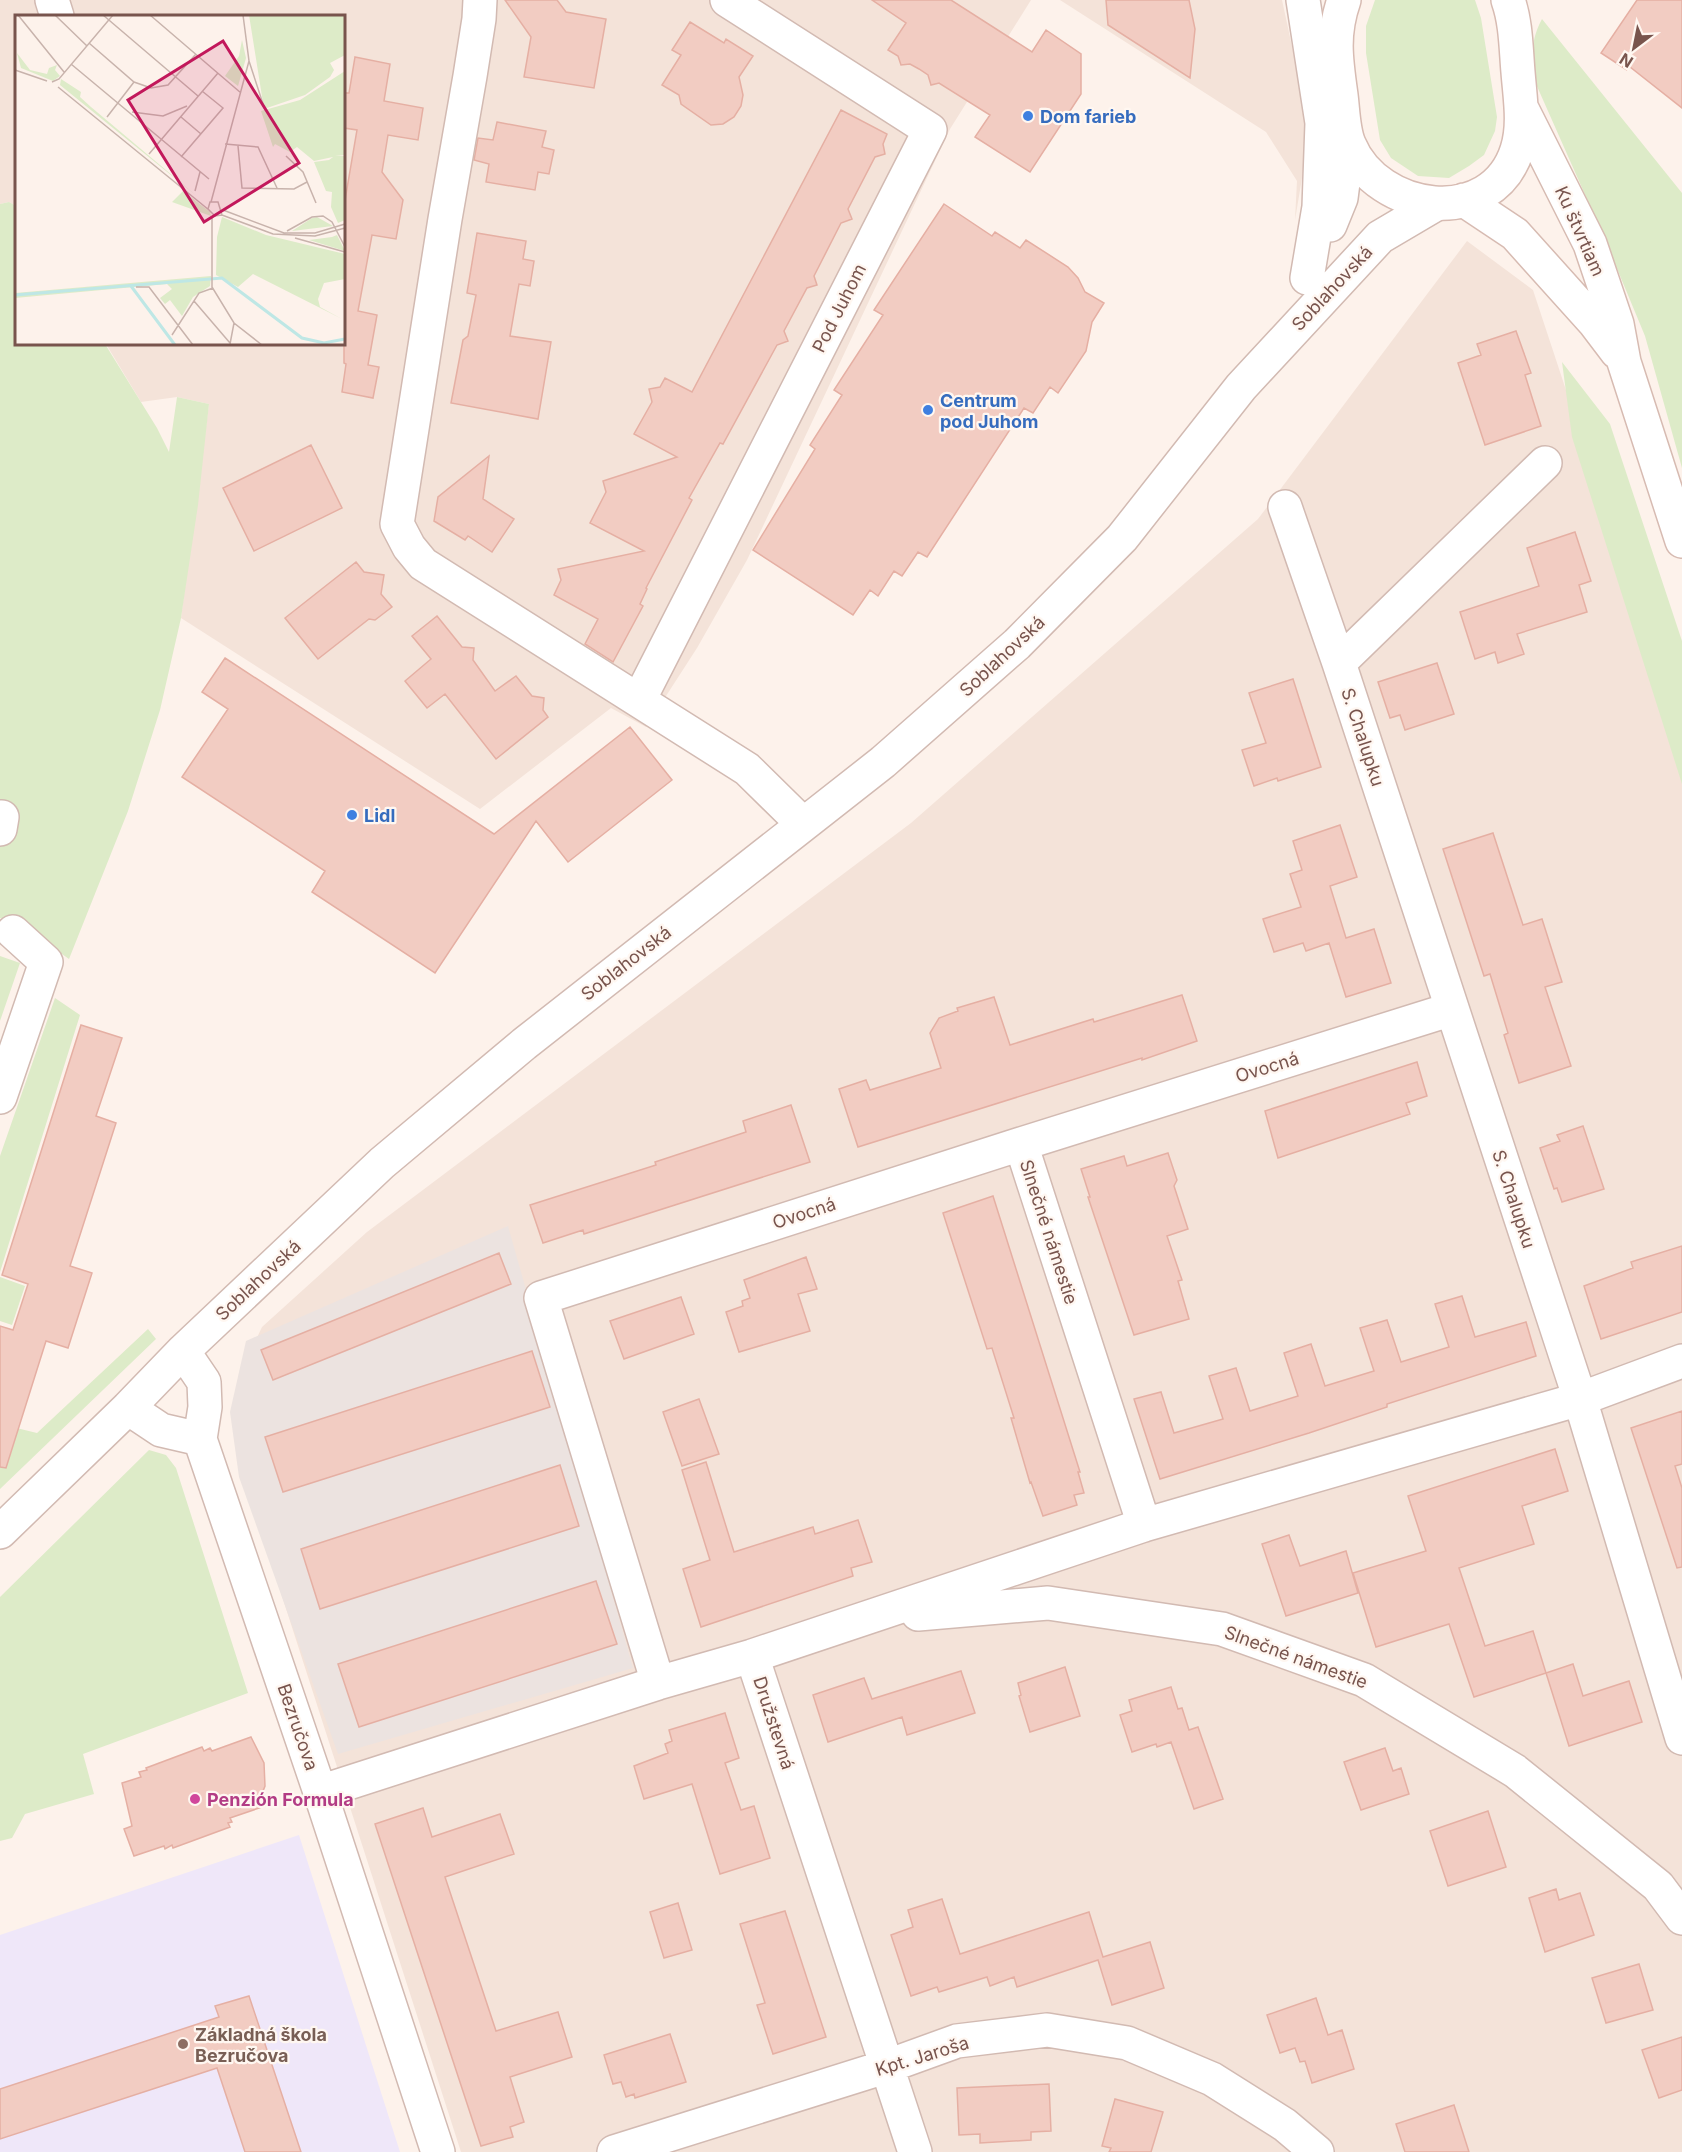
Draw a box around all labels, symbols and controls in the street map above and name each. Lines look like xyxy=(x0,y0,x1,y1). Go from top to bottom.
inset map xyxy=(15,15,345,345)
north arrow xyxy=(1604,18,1664,78)
text: N xyxy=(1616,49,1637,72)
place label: Dom farieb xyxy=(1040,106,1136,127)
marker: Dom farieb xyxy=(1021,109,1035,123)
street label: Ku štvrtiam xyxy=(1551,183,1609,279)
street label: Soblahovská xyxy=(1287,241,1377,335)
street label: Pod Juhom xyxy=(808,260,870,356)
place label: Centrum pod Juhom xyxy=(940,390,1038,432)
marker: Centrum pod Juhom xyxy=(921,403,935,417)
street label: Soblahovská xyxy=(955,611,1049,701)
street label: S. Chalupku xyxy=(1337,685,1389,789)
place label: Lidl xyxy=(364,805,395,826)
marker: Lidl xyxy=(345,808,359,822)
street label: Soblahovská xyxy=(577,921,675,1005)
street label: Ovocná xyxy=(1233,1047,1301,1087)
street label: S. Chalupku xyxy=(1488,1147,1540,1251)
street label: Slnečné námestie xyxy=(1016,1157,1082,1307)
street label: Ovocná xyxy=(770,1193,838,1233)
street label: Soblahovská xyxy=(211,1235,305,1325)
street label: Slnečné námestie xyxy=(1222,1621,1370,1693)
street label: Družstevná xyxy=(749,1674,799,1772)
street label: Bezručova xyxy=(273,1681,323,1773)
place label: Penzión Formula xyxy=(207,1789,354,1810)
marker: Penzión Formula xyxy=(188,1792,202,1806)
place label: Základná škola Bezručova xyxy=(195,2024,327,2066)
street label: Kpt. Jaroša xyxy=(873,2032,971,2080)
marker: Základná škola Bezručova xyxy=(176,2037,190,2051)

